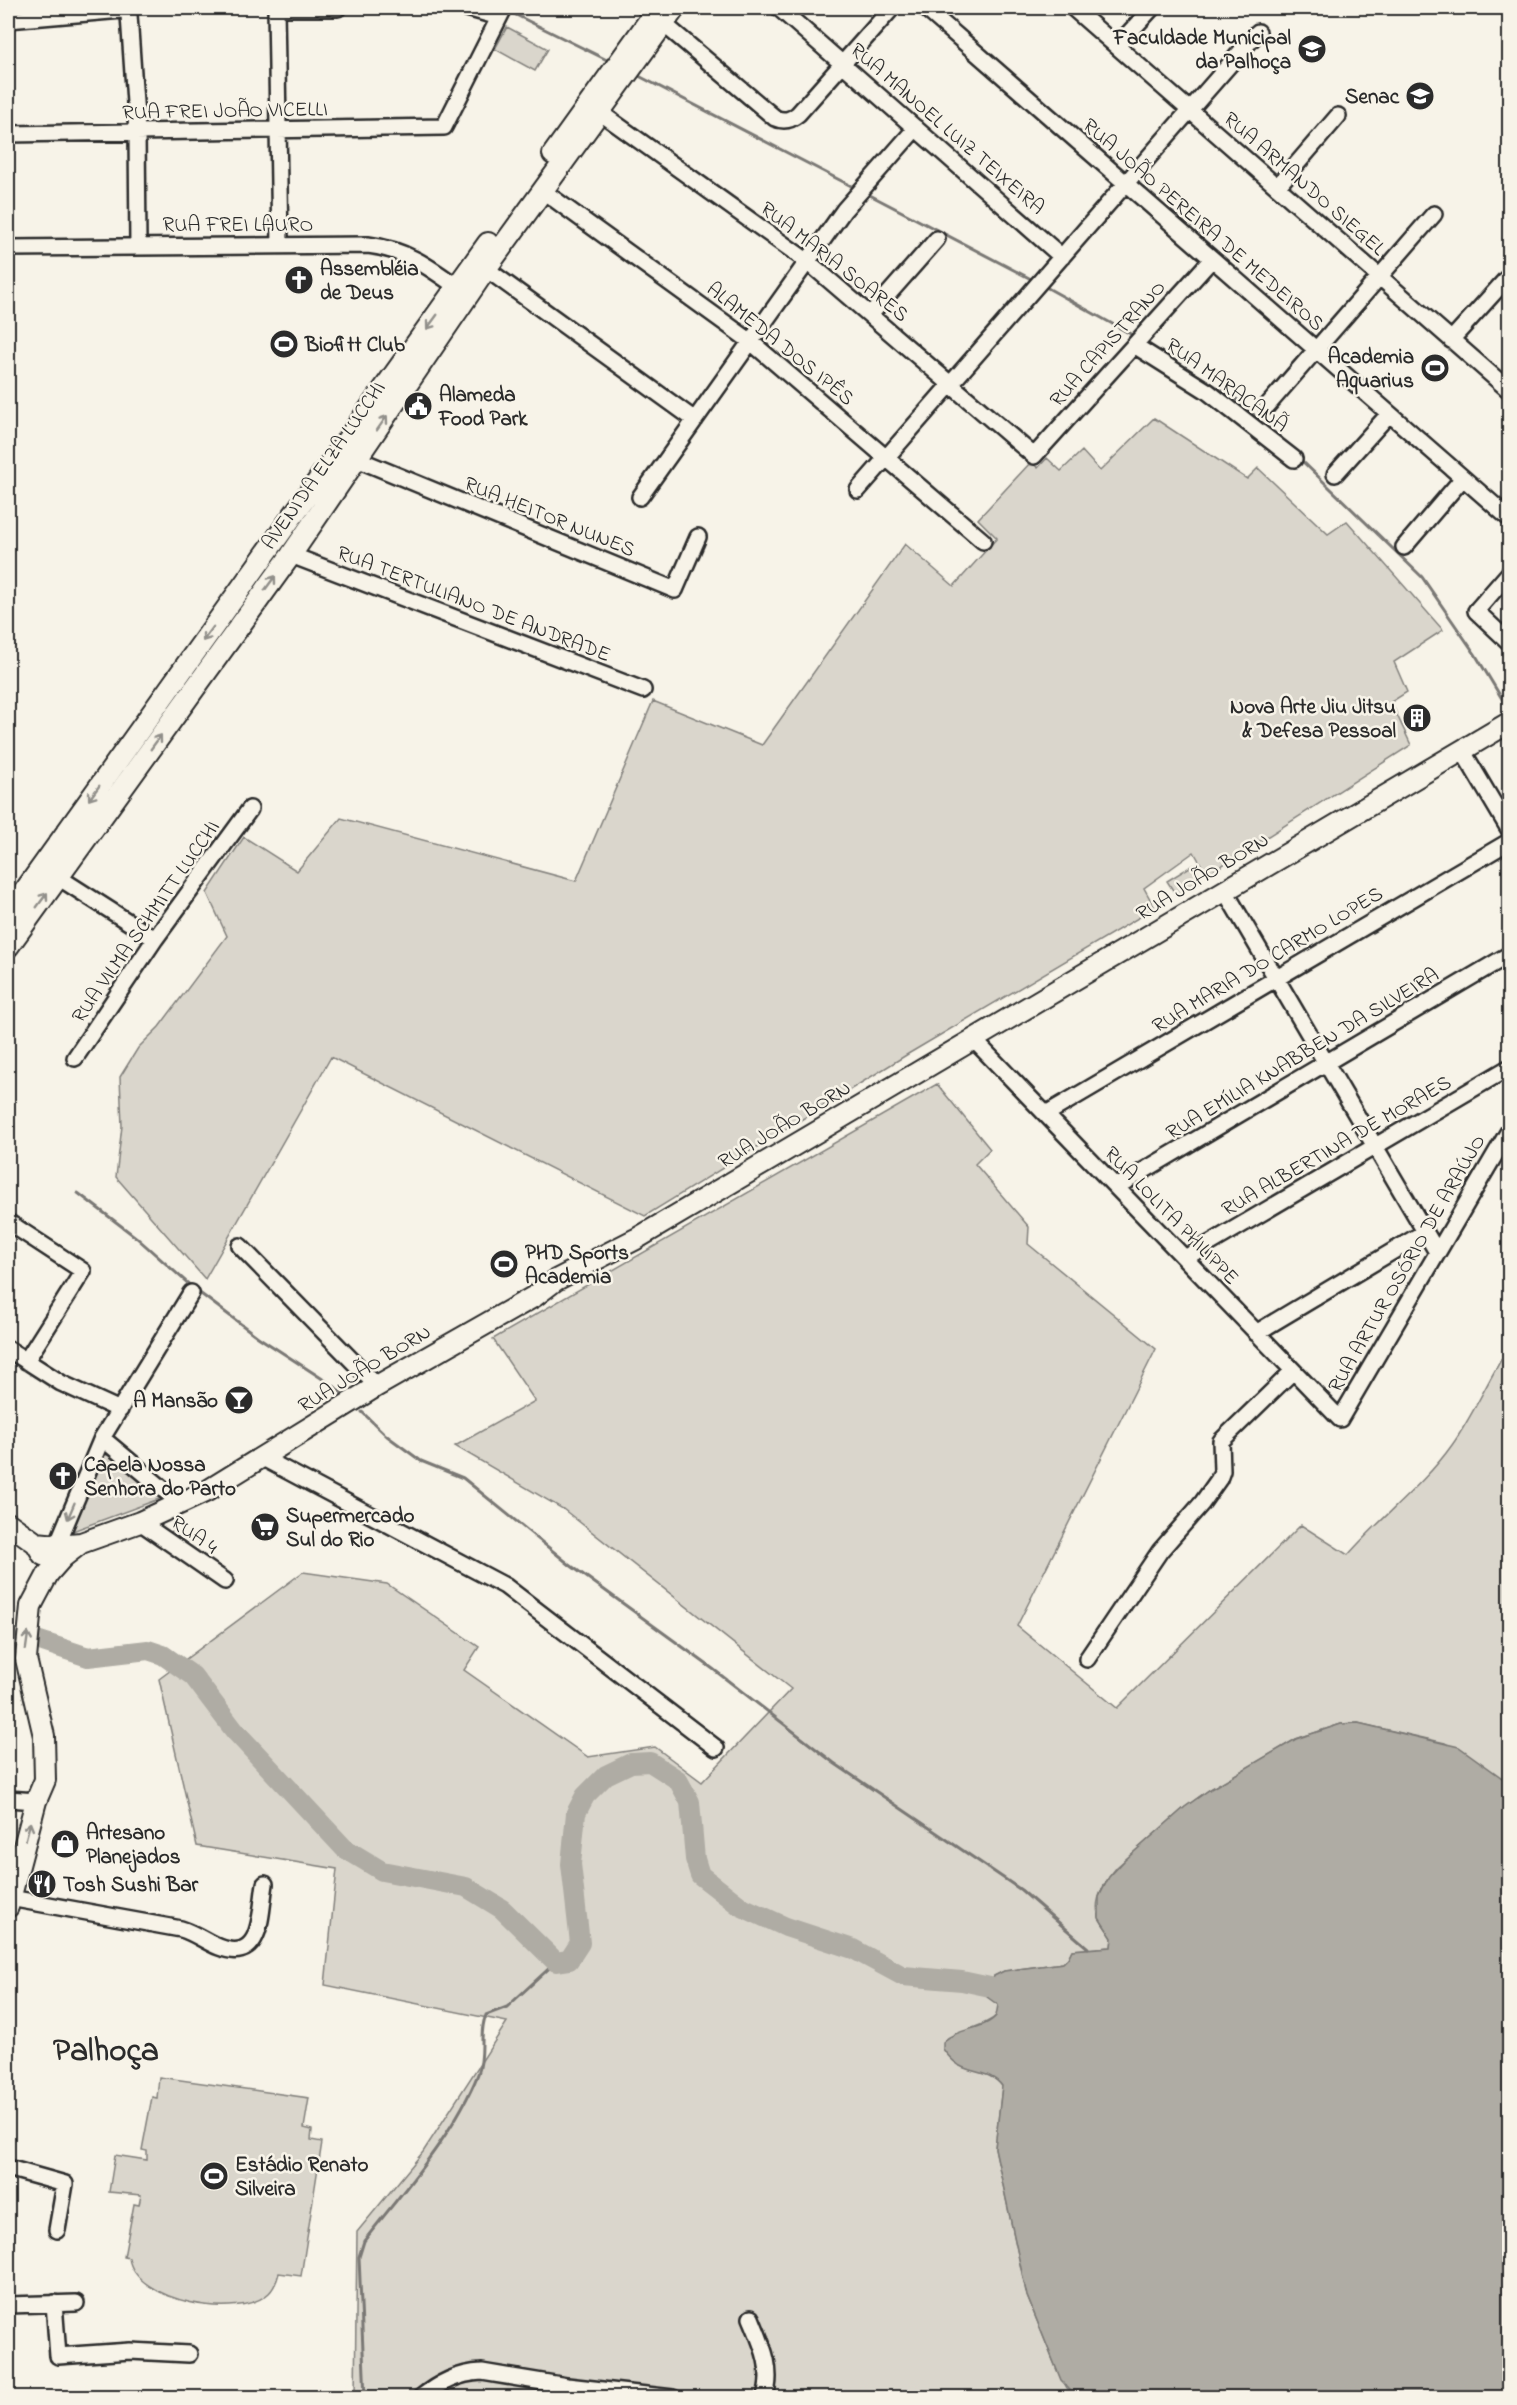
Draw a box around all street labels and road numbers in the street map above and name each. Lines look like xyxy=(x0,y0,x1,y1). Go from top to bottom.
street label: RUA MANOEL LUIZ TEIXEIRA xyxy=(843,36,1051,223)
street label: RUA FREI JOÃO VICELLI xyxy=(122,95,328,129)
street label: RUA ARMANDO SIEGEL xyxy=(1216,105,1392,264)
street label: RUA JOÃO PEREIRA DE MEDEIROS xyxy=(1075,112,1330,339)
street label: RUA MARIA SOARES xyxy=(753,195,915,330)
street label: RUA FREI LAURO xyxy=(163,211,313,241)
street label: RUA CAPISTRANO xyxy=(1043,274,1174,414)
street label: ALAMEDA DOS IPÊS xyxy=(699,275,860,414)
street label: RUA MARACANÃ xyxy=(1159,331,1293,440)
street label: AVENIDA ELZA LUCCHI xyxy=(255,376,394,556)
street label: RUA HEITOR NUNES xyxy=(459,470,639,566)
street label: RUA TERTULIANO DE ANDRADE xyxy=(332,539,614,671)
street label: RUA VILMA SCHMITT LUCCHI xyxy=(65,815,228,1030)
street label: RUA JOÃO BORN xyxy=(1131,826,1275,929)
street label: RUA MARIA DO CARMO LOPES xyxy=(1147,880,1389,1042)
street label: RUA EMÍLIA KNABBEN DA SILVEIRA xyxy=(1161,961,1445,1148)
street label: RUA ALBERTINA DE MORAES xyxy=(1216,1068,1458,1225)
street label: RUA JOÃO BORN xyxy=(713,1074,857,1177)
street label: RUA ARTUR OSÓRIO DE ARAÚJO xyxy=(1321,1129,1494,1399)
street label: RUA LOLITA PHILIPPE xyxy=(1096,1140,1245,1293)
street label: RUA JOÃO BORN xyxy=(293,1318,437,1421)
street label: RUA 4 xyxy=(164,1509,224,1563)

